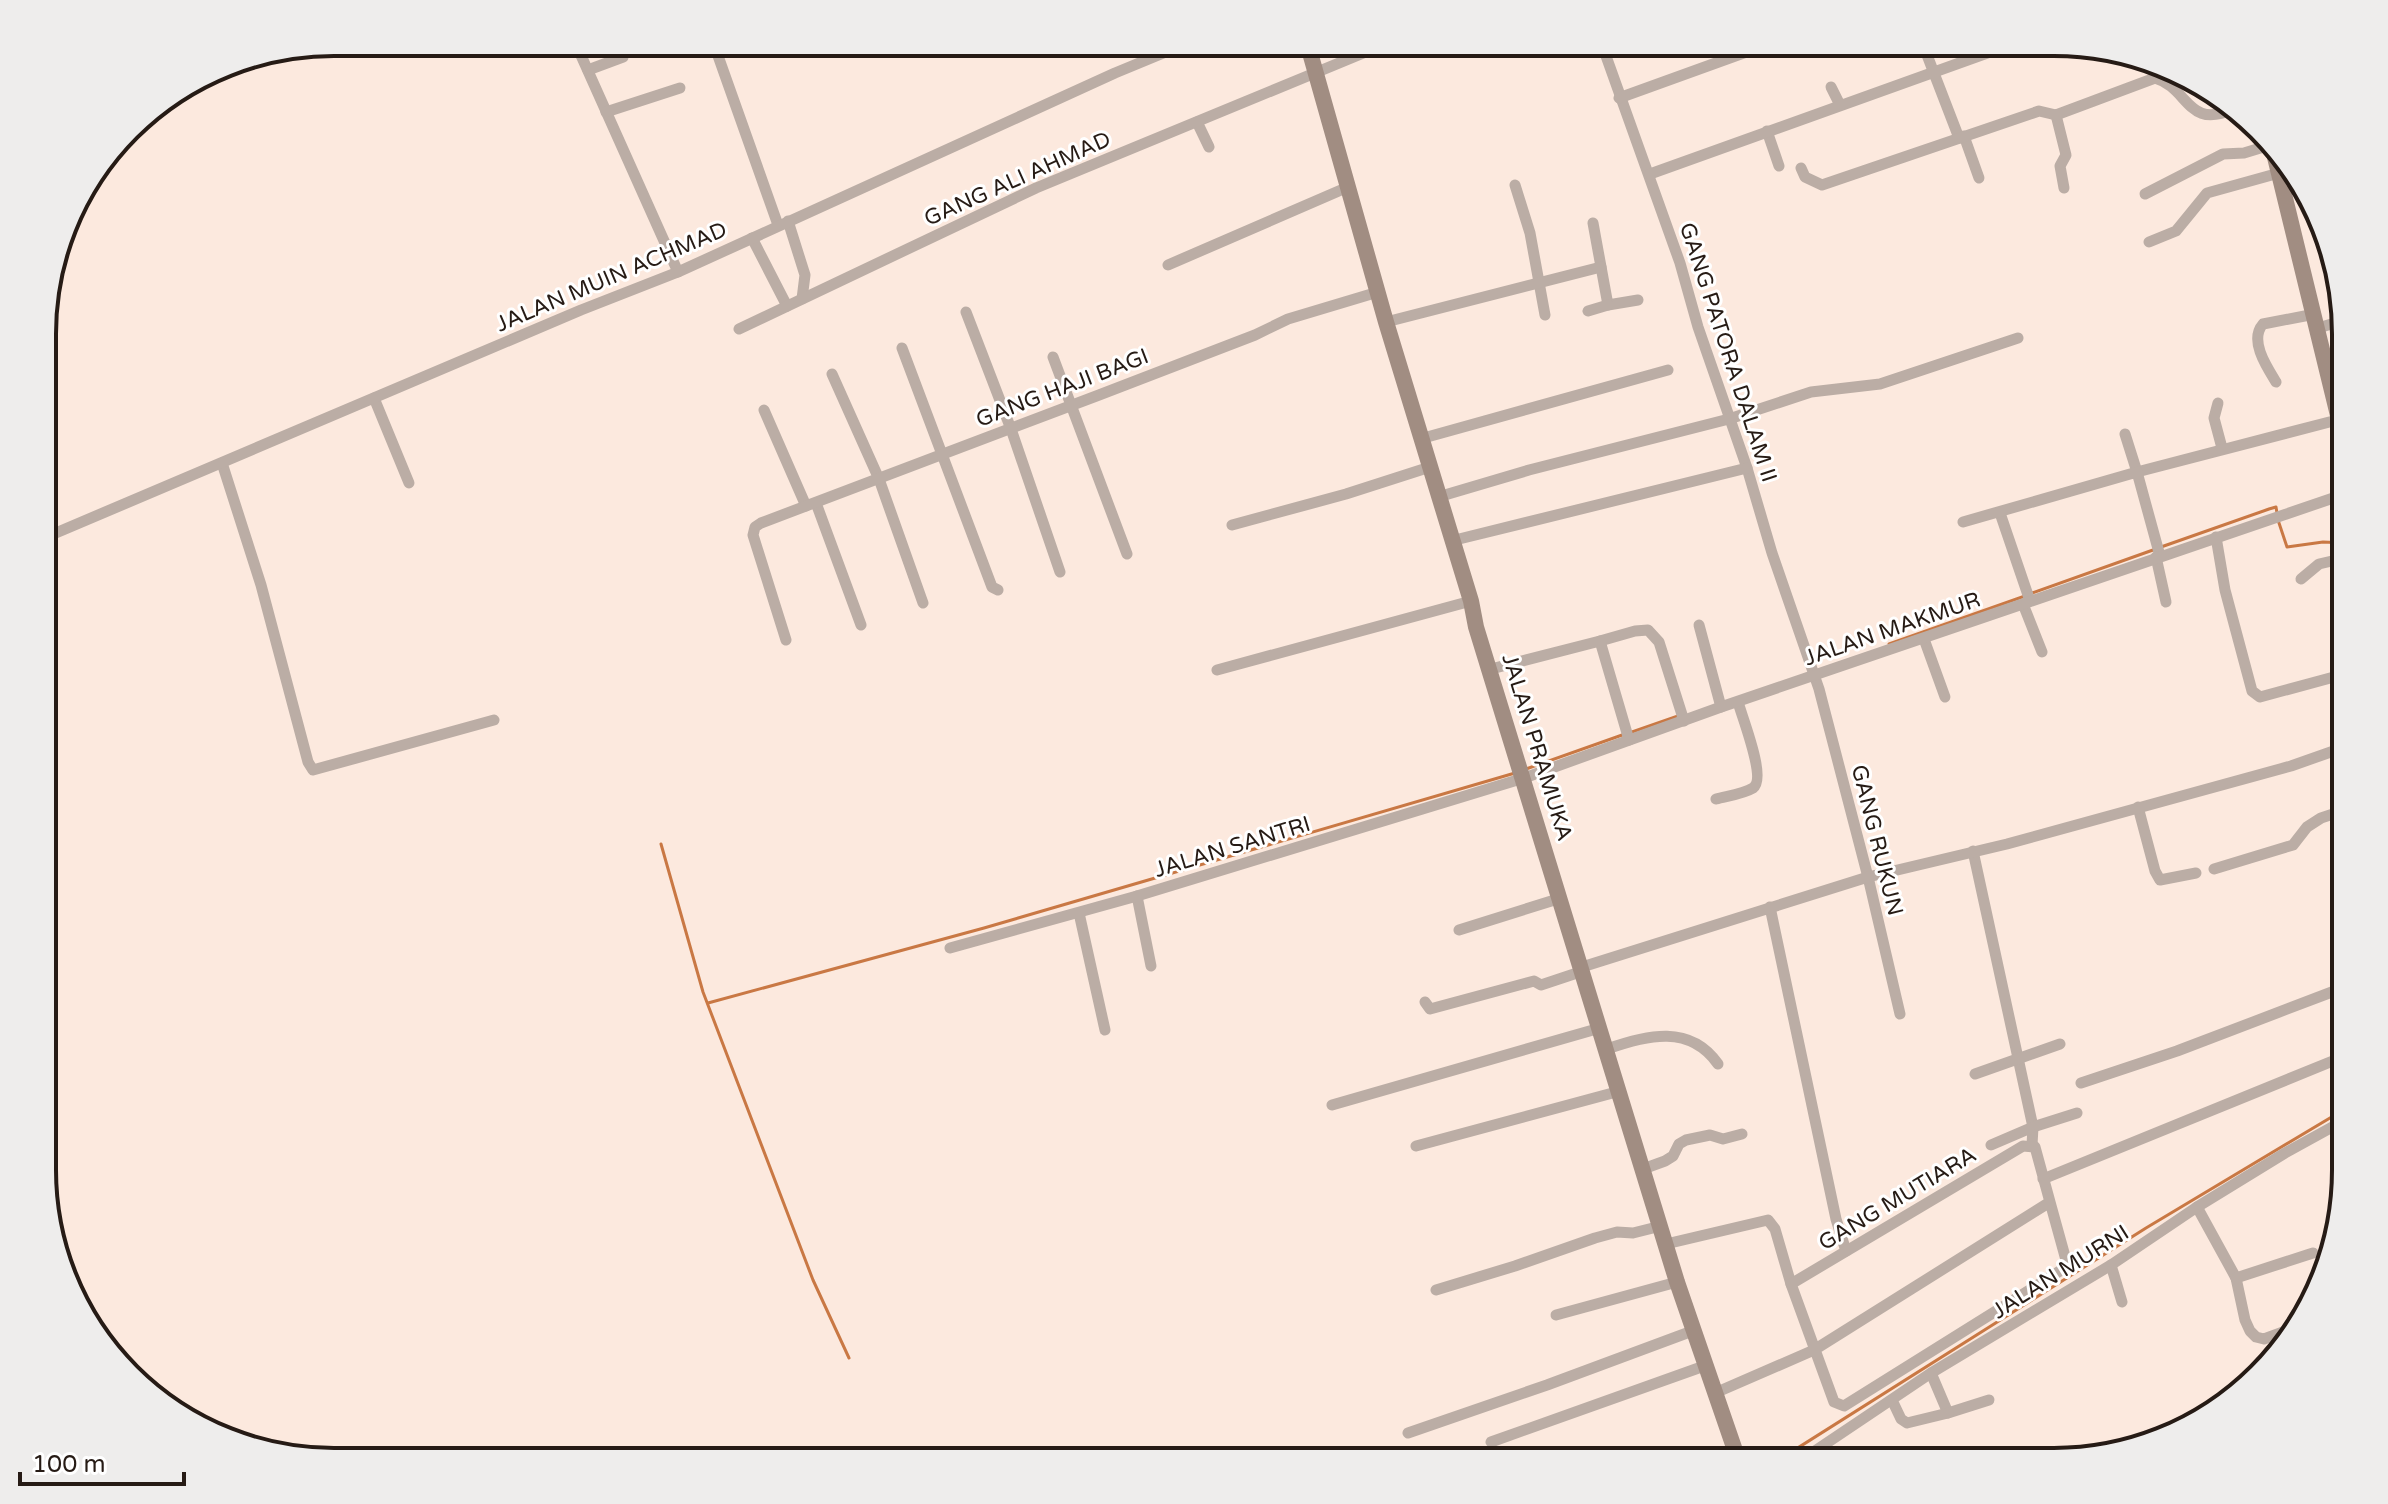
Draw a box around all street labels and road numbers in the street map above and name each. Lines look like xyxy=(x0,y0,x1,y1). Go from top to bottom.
street label: GANG ALI AHMAD xyxy=(920,126,1115,232)
street label: JALAN MUIN ACHMAD xyxy=(492,216,731,337)
street label: GANG PATORA DALAM II xyxy=(1674,219,1782,485)
street label: GANG HAJI BAGI xyxy=(972,343,1152,433)
street label: JALAN MAKMUR xyxy=(1801,587,1984,671)
street label: JALAN PRAMUKA xyxy=(1496,651,1578,844)
street label: GANG RUKUN xyxy=(1846,762,1908,918)
street label: JALAN SANTRI xyxy=(1151,811,1313,883)
street label: GANG MUTIARA xyxy=(1814,1142,1981,1256)
street label: JALAN MURNI xyxy=(1987,1219,2134,1324)

